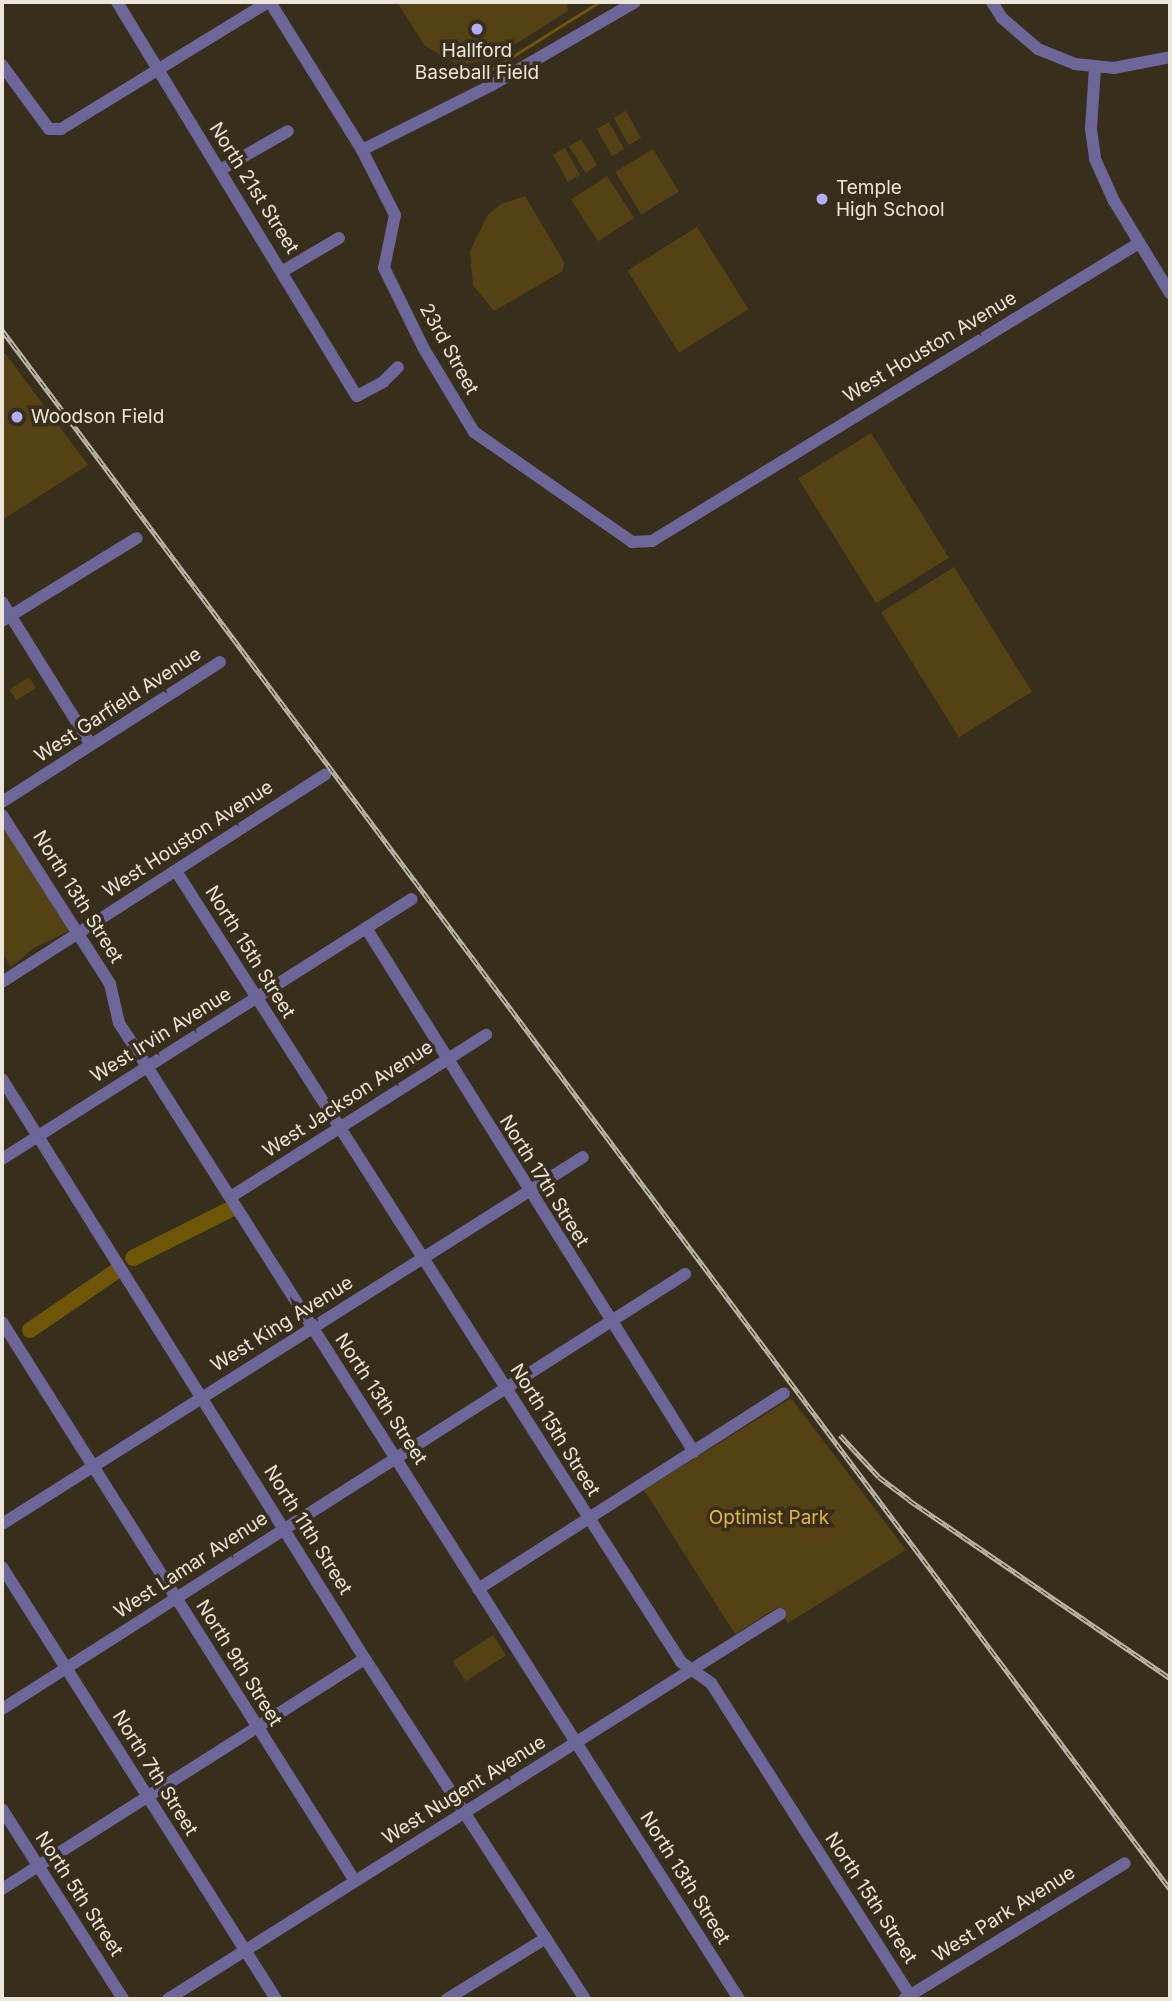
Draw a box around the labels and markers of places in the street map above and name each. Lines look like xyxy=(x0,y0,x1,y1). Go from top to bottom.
marker: Hallford Baseball Field xyxy=(469,21,485,37)
place label: Hallford Baseball Field xyxy=(415,40,539,84)
place label: Temple High School xyxy=(836,177,945,221)
marker: Temple High School xyxy=(814,191,830,207)
place label: Woodson Field xyxy=(31,406,164,428)
marker: Woodson Field xyxy=(9,409,25,425)

